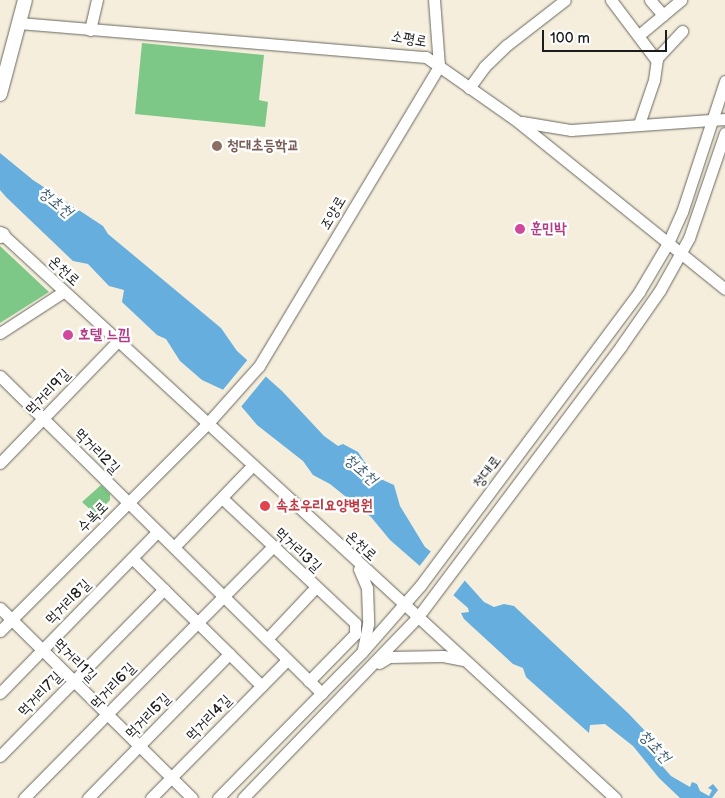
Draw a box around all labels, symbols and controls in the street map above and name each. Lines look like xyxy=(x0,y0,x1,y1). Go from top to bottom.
scale bar xyxy=(545,20,670,52)
street label: 소평로 xyxy=(390,27,428,51)
text: 100 m xyxy=(550,29,590,48)
place label: 청대초등학교 xyxy=(227,137,299,155)
marker: 청대초등학교 xyxy=(211,140,223,152)
water label: 청초천 xyxy=(34,183,76,223)
street label: 조양로 xyxy=(316,193,350,233)
place label: 훈민박 xyxy=(530,220,566,238)
marker: 훈민박 xyxy=(514,223,526,235)
street label: 온천로 xyxy=(45,252,83,290)
place label: 호텔 느낌 xyxy=(78,326,130,344)
marker: 호텔 느낌 xyxy=(62,329,74,341)
street label: 먹거리9길 xyxy=(22,365,74,419)
street label: 먹거리2길 xyxy=(70,424,124,478)
water label: 청초천 xyxy=(339,450,381,490)
street label: 청대로 xyxy=(469,452,505,492)
place label: 속초우리요양병원 xyxy=(276,497,373,515)
street label: 수복로 xyxy=(74,498,112,536)
marker: 속초우리요양병원 xyxy=(258,499,272,513)
street label: 먹거리3길 xyxy=(271,524,325,576)
street label: 온천로 xyxy=(342,527,380,565)
street label: 먹거리8길 xyxy=(41,575,95,629)
street label: 먹거리1길 xyxy=(50,635,100,685)
street label: 먹거리6길 xyxy=(87,659,139,713)
street label: 먹거리7길 xyxy=(14,668,66,720)
street label: 먹거리5길 xyxy=(122,690,174,742)
street label: 먹거리4길 xyxy=(182,691,236,745)
water label: 청초천 xyxy=(634,726,674,768)

